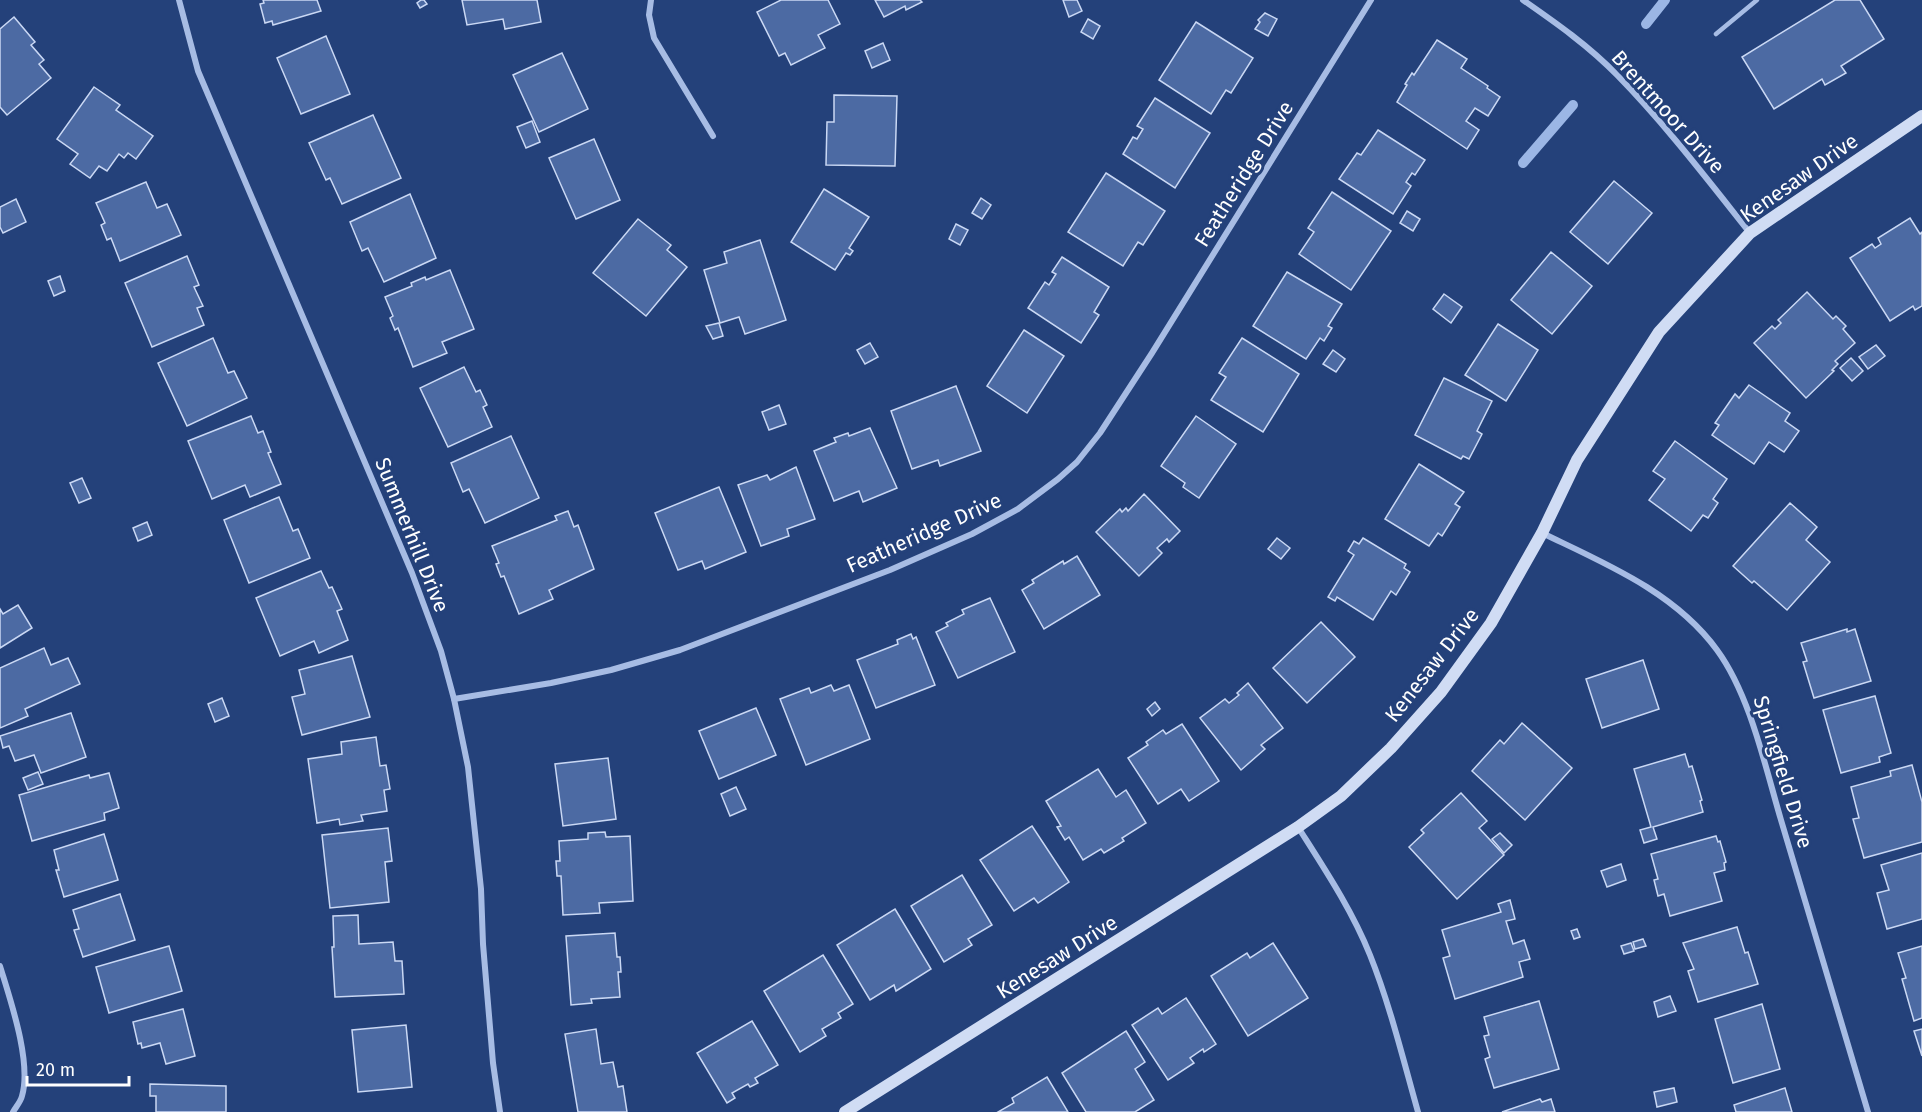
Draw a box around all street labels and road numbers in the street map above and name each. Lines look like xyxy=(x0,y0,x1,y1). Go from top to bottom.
street label: Brentmoor Drive xyxy=(1606,45,1730,179)
street label: Featheridge Drive xyxy=(1189,96,1299,252)
street label: Kenesaw Drive xyxy=(1735,128,1863,228)
street label: Summerhill Drive xyxy=(369,454,455,616)
street label: Featheridge Drive xyxy=(842,487,1006,579)
street label: Kenesaw Drive xyxy=(1379,603,1485,727)
street label: Springfield Drive xyxy=(1747,693,1819,851)
street label: Kenesaw Drive xyxy=(992,909,1122,1005)

